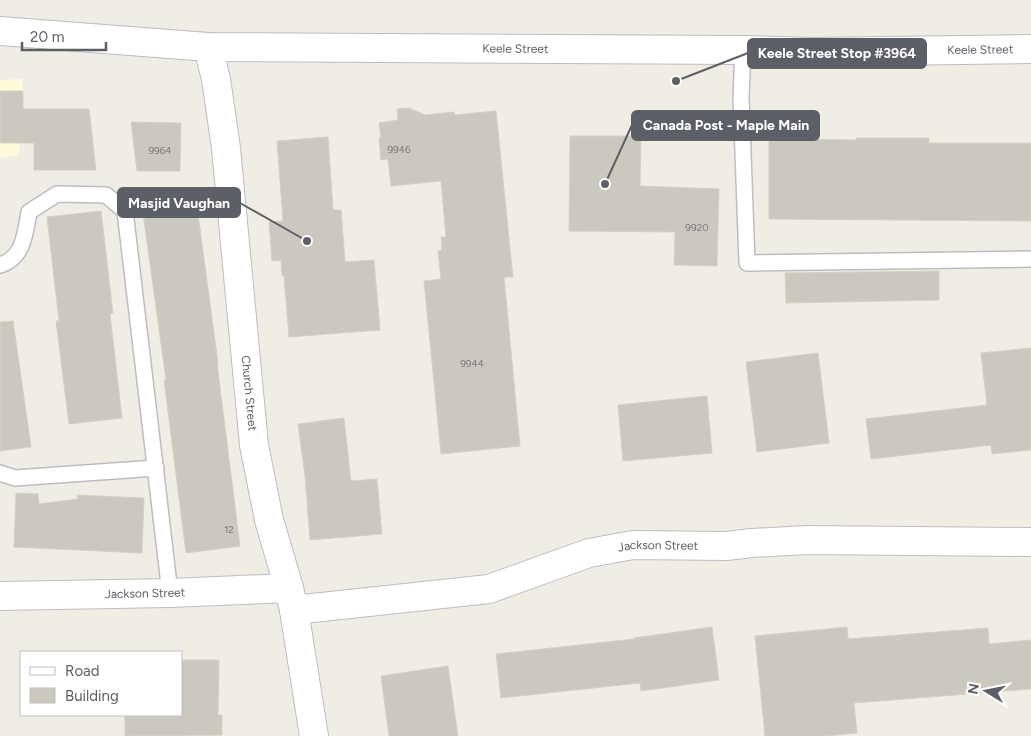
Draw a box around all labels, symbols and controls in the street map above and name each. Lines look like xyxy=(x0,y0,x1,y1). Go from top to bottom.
scale bar xyxy=(22,20,106,52)
text: 20 m xyxy=(30,28,64,46)
callout: Keele Street Stop #3964 xyxy=(748,39,926,68)
street label: Keele Street xyxy=(482,42,549,56)
street label: Keele Street xyxy=(947,42,1014,57)
text: Keele Street Stop #3964 xyxy=(758,45,916,62)
callout: Canada Post - Maple Main xyxy=(632,111,819,140)
text: Canada Post - Maple Main xyxy=(643,117,809,134)
house number: 9946 xyxy=(387,143,411,156)
house number: 9964 xyxy=(148,144,172,157)
callout: Masjid Vaughan xyxy=(118,188,240,217)
text: Masjid Vaughan xyxy=(128,195,230,212)
house number: 9920 xyxy=(685,221,709,234)
street label: Church Street xyxy=(239,355,260,432)
house number: 9944 xyxy=(460,357,484,370)
house number: 12 xyxy=(224,523,234,536)
street label: Jackson Street xyxy=(617,538,699,555)
street label: Jackson Street xyxy=(105,585,186,601)
legend xyxy=(20,651,182,716)
text: Road xyxy=(65,662,100,680)
north arrow xyxy=(961,666,1011,716)
text: N xyxy=(964,682,983,696)
text: Building xyxy=(65,687,119,705)

